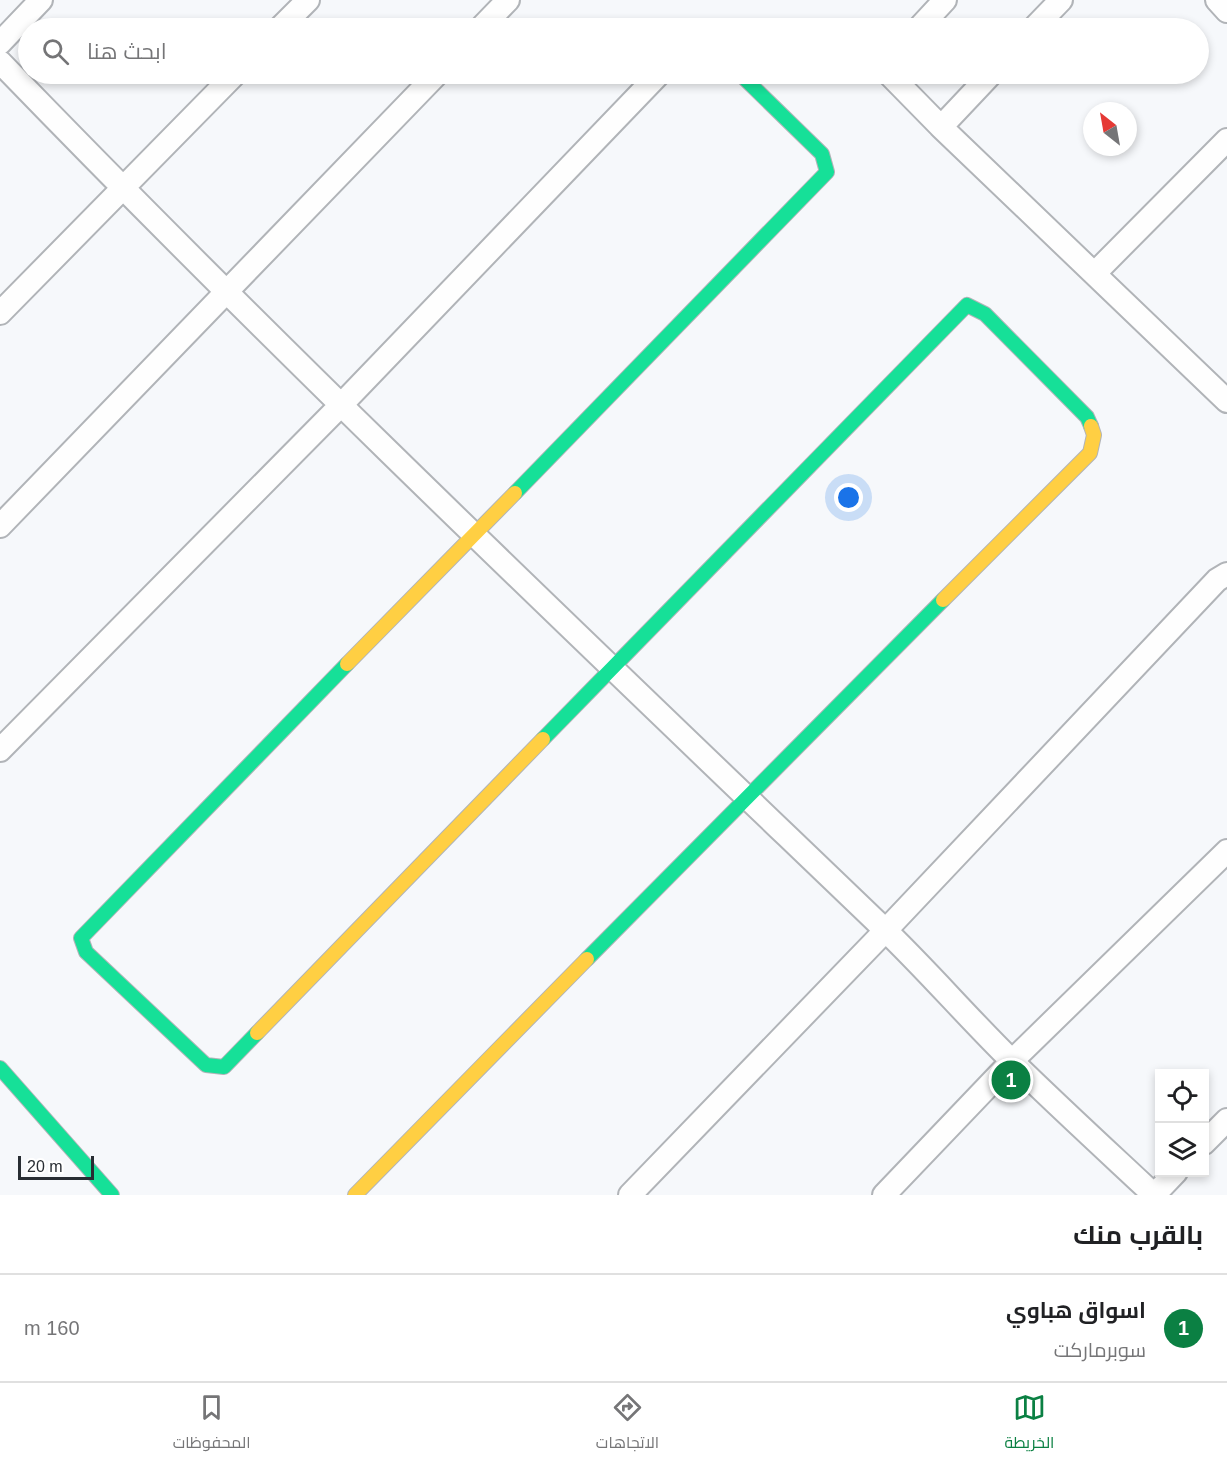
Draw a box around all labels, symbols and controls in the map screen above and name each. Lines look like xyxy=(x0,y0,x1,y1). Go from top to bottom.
search box xyxy=(18,18,1209,84)
icon: search xyxy=(39,35,72,68)
text: ابحث هنا xyxy=(87,39,167,64)
north arrow xyxy=(1083,102,1137,156)
your location xyxy=(834,483,863,512)
pin: 1 xyxy=(992,1058,1030,1102)
map controls xyxy=(1155,1069,1209,1177)
button: locate xyxy=(1155,1069,1209,1123)
button: layers xyxy=(1155,1123,1209,1177)
scale bar xyxy=(18,1153,94,1180)
text: 20 m xyxy=(27,1158,63,1175)
text: بالقرب منك xyxy=(1073,1220,1203,1250)
text: اسواق هباوي xyxy=(1006,1298,1146,1323)
text: 160 m xyxy=(24,1317,80,1339)
text: 1 xyxy=(1178,1317,1189,1339)
text: سوبرماركت xyxy=(1054,1339,1146,1361)
tab: المحفوظات xyxy=(173,1391,251,1457)
tab: الاتجاهات xyxy=(596,1391,659,1457)
tab: الخريطة xyxy=(1004,1391,1054,1457)

